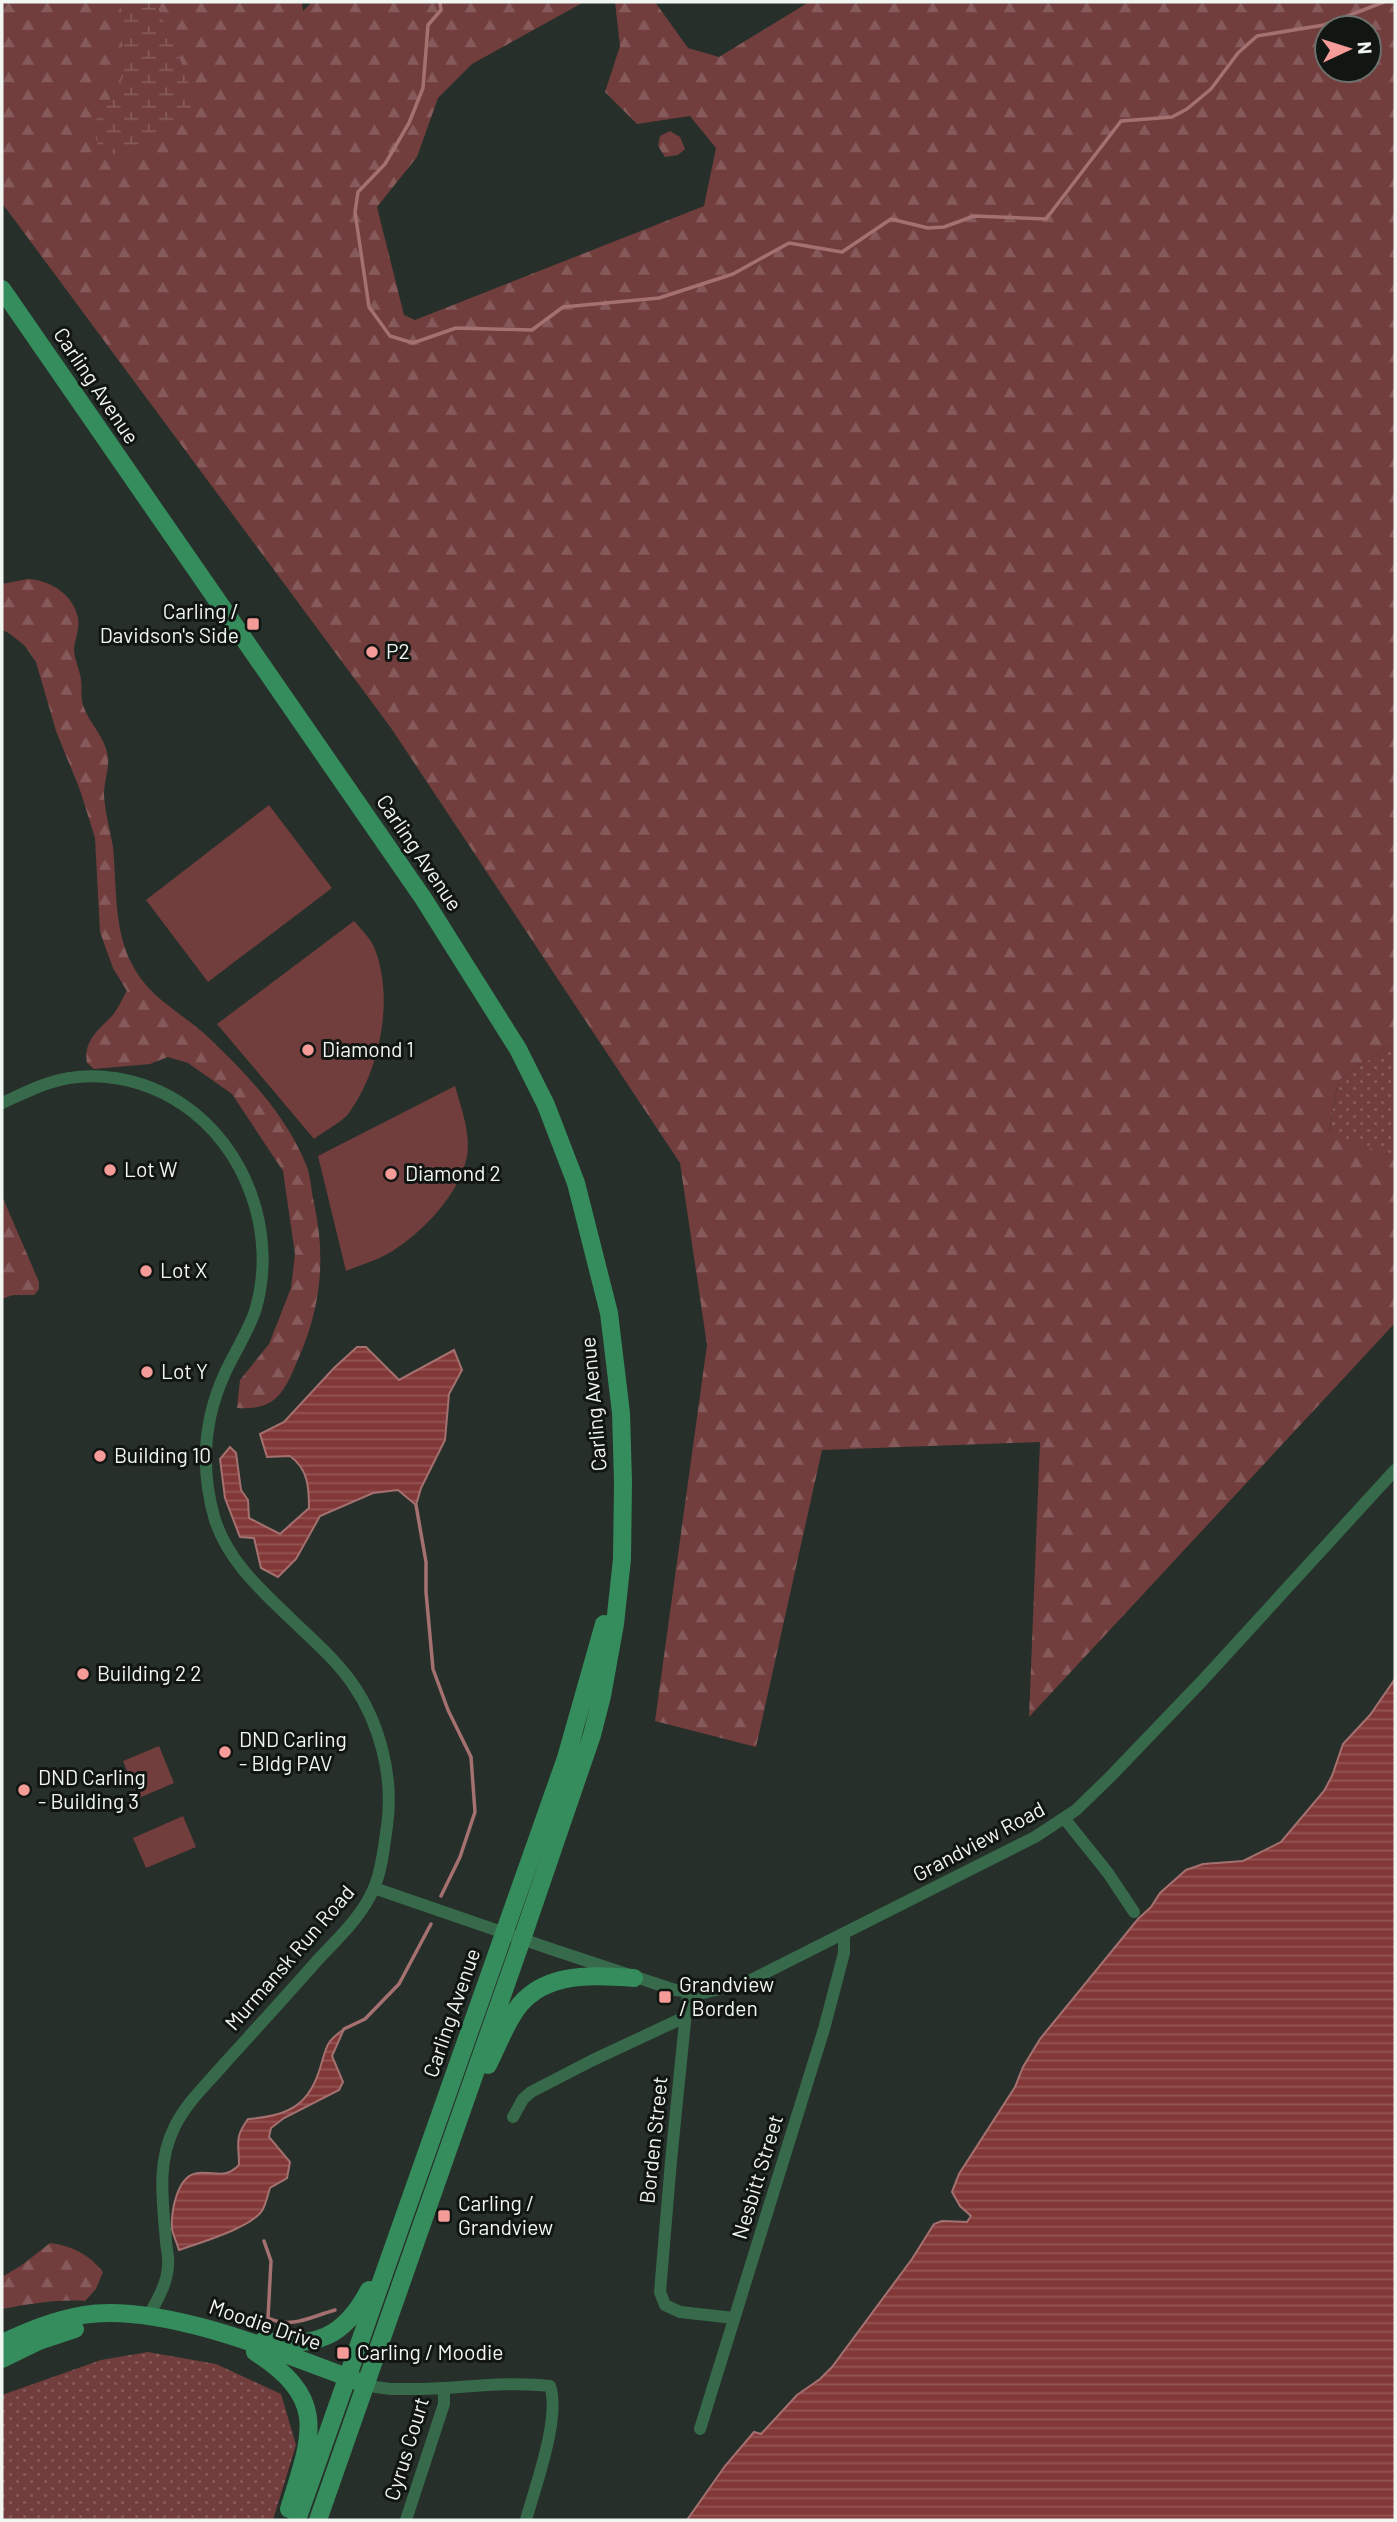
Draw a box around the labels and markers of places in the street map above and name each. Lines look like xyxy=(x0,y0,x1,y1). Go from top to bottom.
place label: Carling / Davidson's Side xyxy=(100,598,239,647)
marker: Carling / Davidson's Side xyxy=(245,616,261,632)
place label: P2 xyxy=(386,638,410,663)
marker: P2 xyxy=(364,644,380,660)
place label: Diamond 1 xyxy=(322,1036,414,1061)
marker: Diamond 1 xyxy=(300,1042,316,1058)
place label: Lot W xyxy=(124,1156,178,1181)
place label: Diamond 2 xyxy=(405,1160,501,1185)
marker: Lot W xyxy=(102,1162,118,1178)
marker: Diamond 2 xyxy=(383,1166,399,1182)
place label: Lot X xyxy=(160,1257,207,1282)
marker: Lot X xyxy=(138,1263,154,1279)
place label: Lot Y xyxy=(161,1358,208,1383)
marker: Lot Y xyxy=(139,1364,155,1380)
place label: Building 10 xyxy=(114,1442,211,1467)
marker: Building 10 xyxy=(92,1448,108,1464)
place label: Building 2 2 xyxy=(97,1660,202,1685)
marker: Building 2 2 xyxy=(75,1666,91,1682)
place label: DND Carling - Bldg PAV xyxy=(239,1726,347,1775)
marker: DND Carling - Bldg PAV xyxy=(217,1744,233,1760)
place label: DND Carling - Building 3 xyxy=(38,1764,146,1813)
marker: DND Carling - Building 3 xyxy=(16,1782,32,1798)
place label: Grandview / Borden xyxy=(679,1971,774,2020)
marker: Grandview / Borden xyxy=(657,1989,673,2005)
place label: Carling / Grandview xyxy=(458,2190,553,2239)
marker: Carling / Grandview xyxy=(436,2208,452,2224)
place label: Carling / Moodie xyxy=(357,2339,503,2364)
marker: Carling / Moodie xyxy=(335,2345,351,2361)

